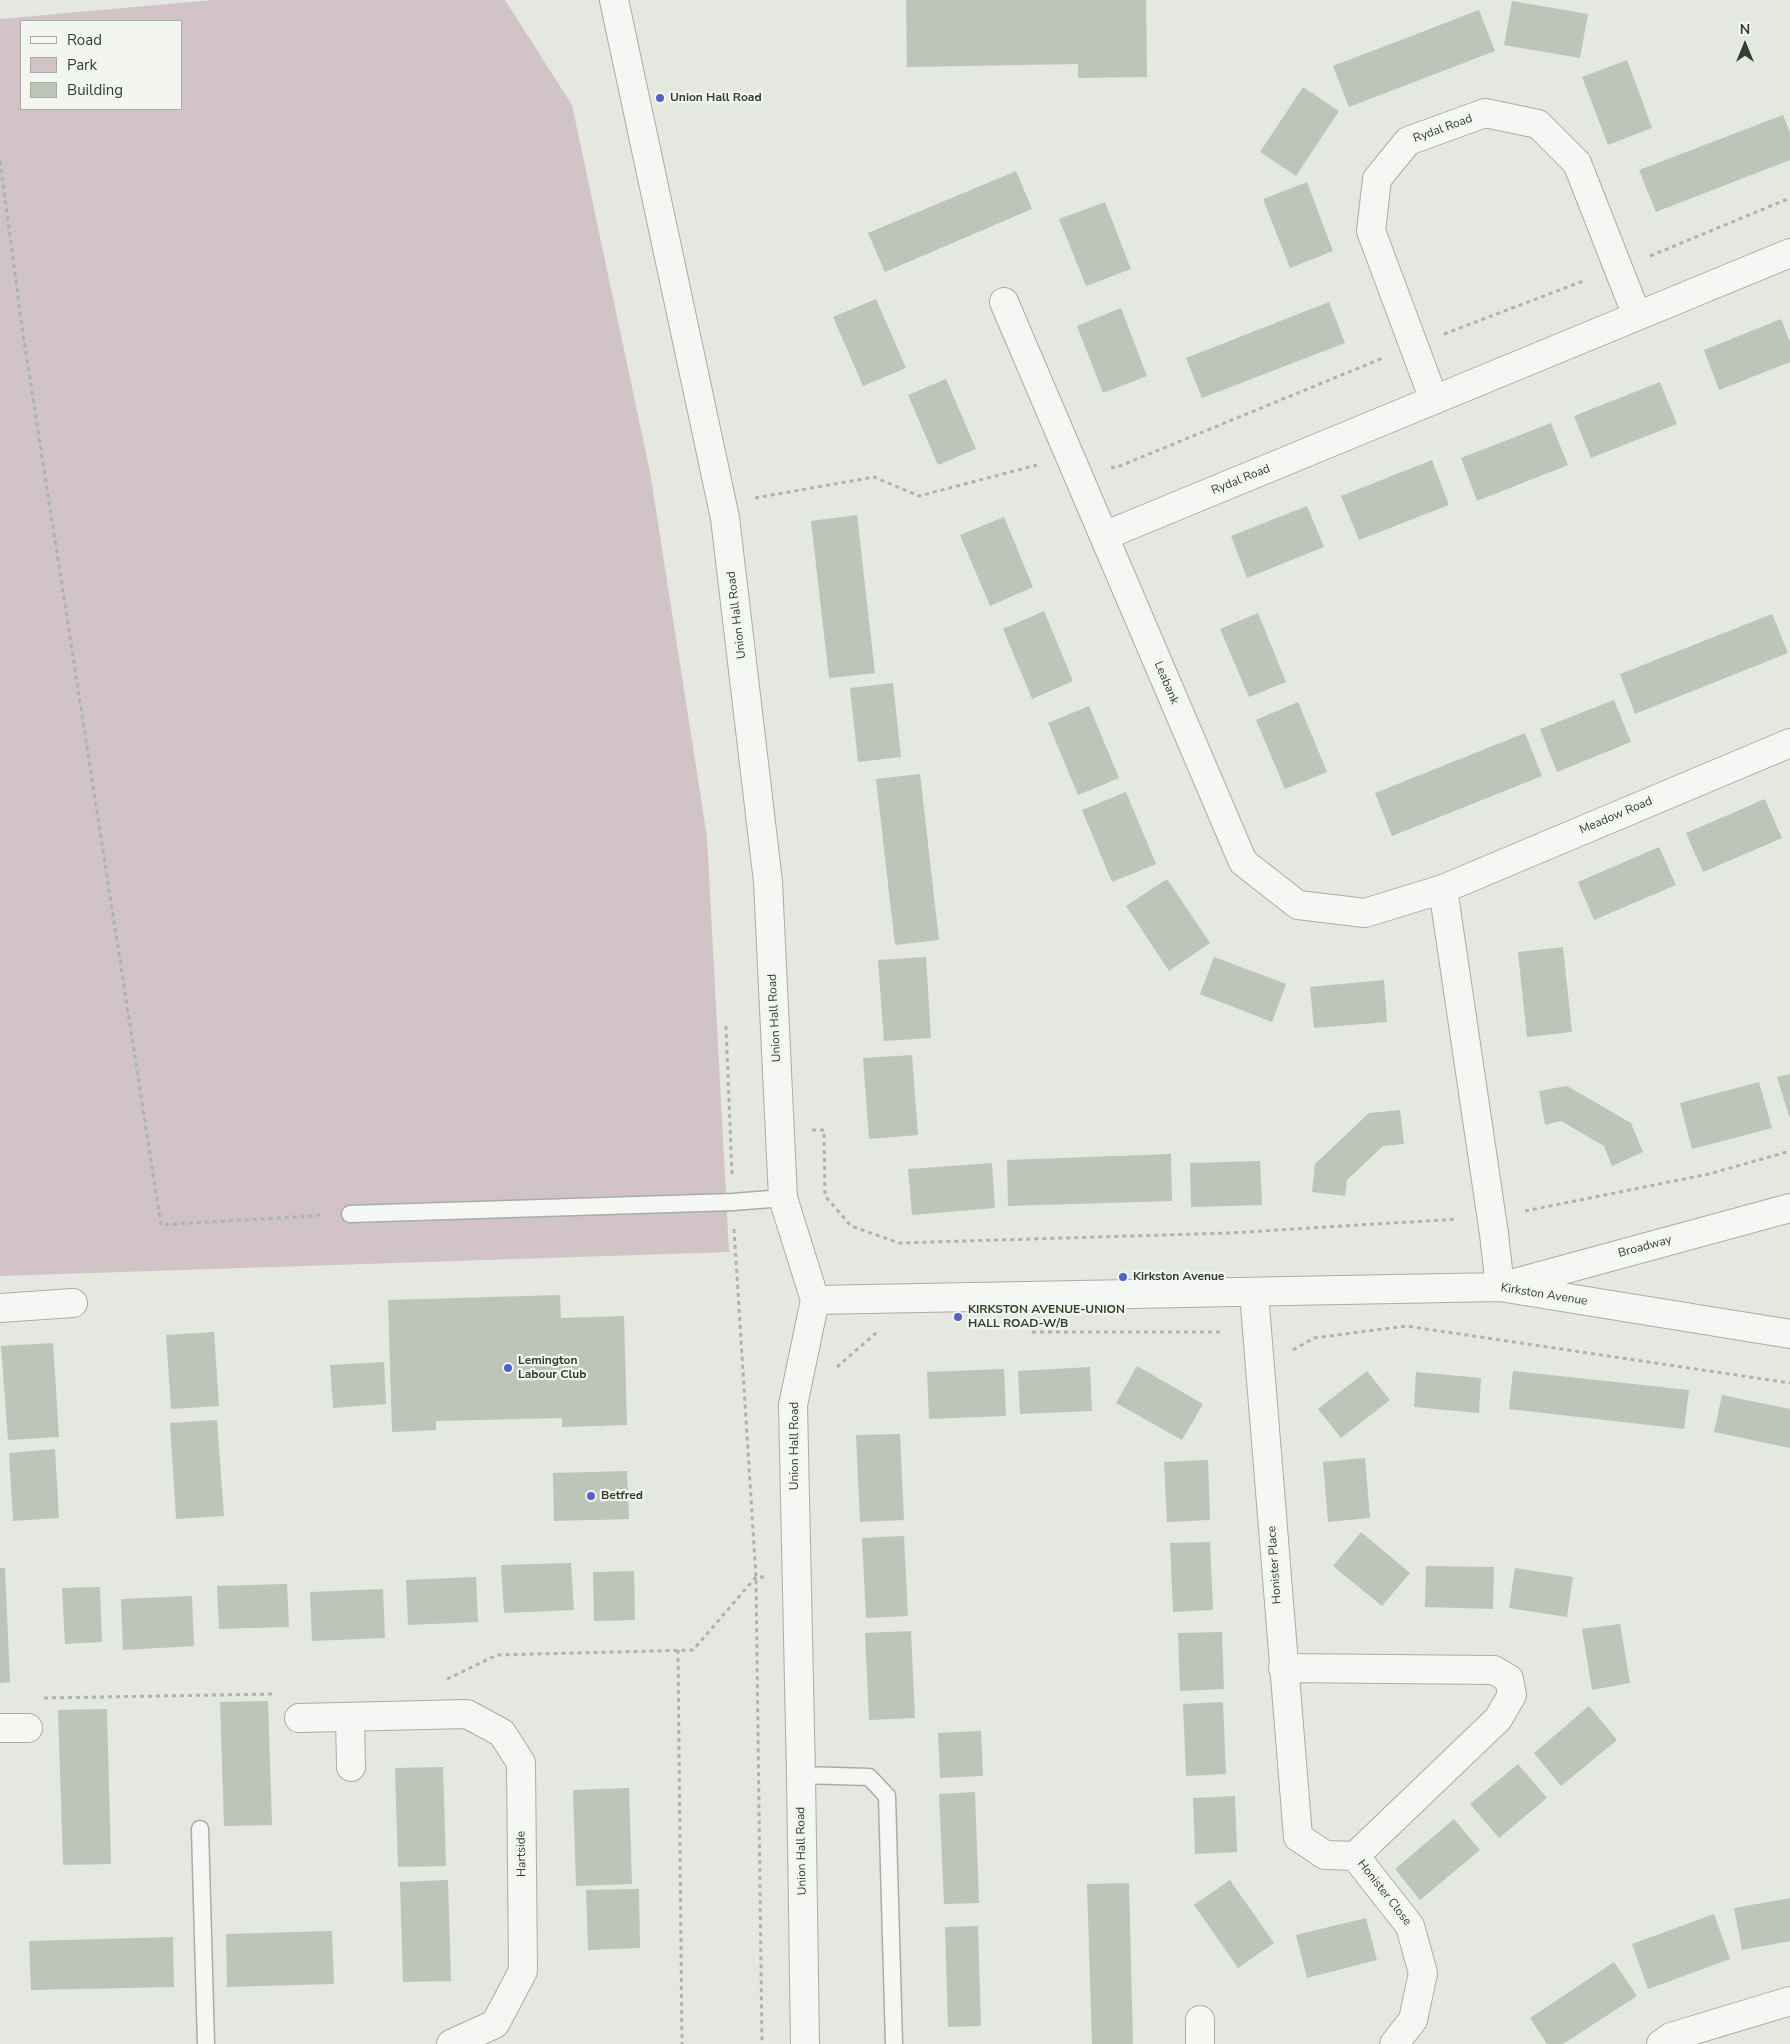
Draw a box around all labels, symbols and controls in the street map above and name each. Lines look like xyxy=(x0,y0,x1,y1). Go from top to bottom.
legend xyxy=(20,20,182,110)
north arrow xyxy=(1720,20,1770,70)
text: N xyxy=(1740,20,1750,39)
text: Road xyxy=(67,30,102,50)
text: Park xyxy=(67,55,97,75)
text: Building xyxy=(67,80,123,100)
place label: Union Hall Road xyxy=(670,91,762,105)
marker: Union Hall Road xyxy=(654,92,666,104)
street label: Rydal Road xyxy=(1411,112,1475,146)
street label: Rydal Road xyxy=(1210,462,1272,498)
street label: Union Hall Road xyxy=(724,570,750,660)
street label: Leabank xyxy=(1151,659,1181,707)
street label: Meadow Road xyxy=(1577,794,1655,838)
street label: Union Hall Road xyxy=(765,973,785,1063)
street label: Broadway xyxy=(1617,1233,1673,1261)
place label: Kirkston Avenue xyxy=(1133,1270,1224,1284)
marker: Kirkston Avenue xyxy=(1117,1271,1129,1283)
street label: Kirkston Avenue xyxy=(1500,1281,1588,1309)
place label: KIRKSTON AVENUE-UNION HALL ROAD-W/B xyxy=(968,1303,1125,1331)
marker: KIRKSTON AVENUE-UNION HALL ROAD-W/B xyxy=(952,1311,964,1323)
place label: Lemington Labour Club xyxy=(518,1354,586,1382)
marker: Lemington Labour Club xyxy=(502,1362,514,1374)
street label: Union Hall Road xyxy=(788,1402,802,1490)
place label: Betfred xyxy=(601,1489,643,1503)
marker: Betfred xyxy=(585,1490,597,1502)
street label: Honister Place xyxy=(1265,1525,1285,1605)
street label: Union Hall Road xyxy=(794,1807,810,1895)
street label: Hartside xyxy=(514,1831,530,1877)
street label: Honister Close xyxy=(1354,1857,1414,1929)

